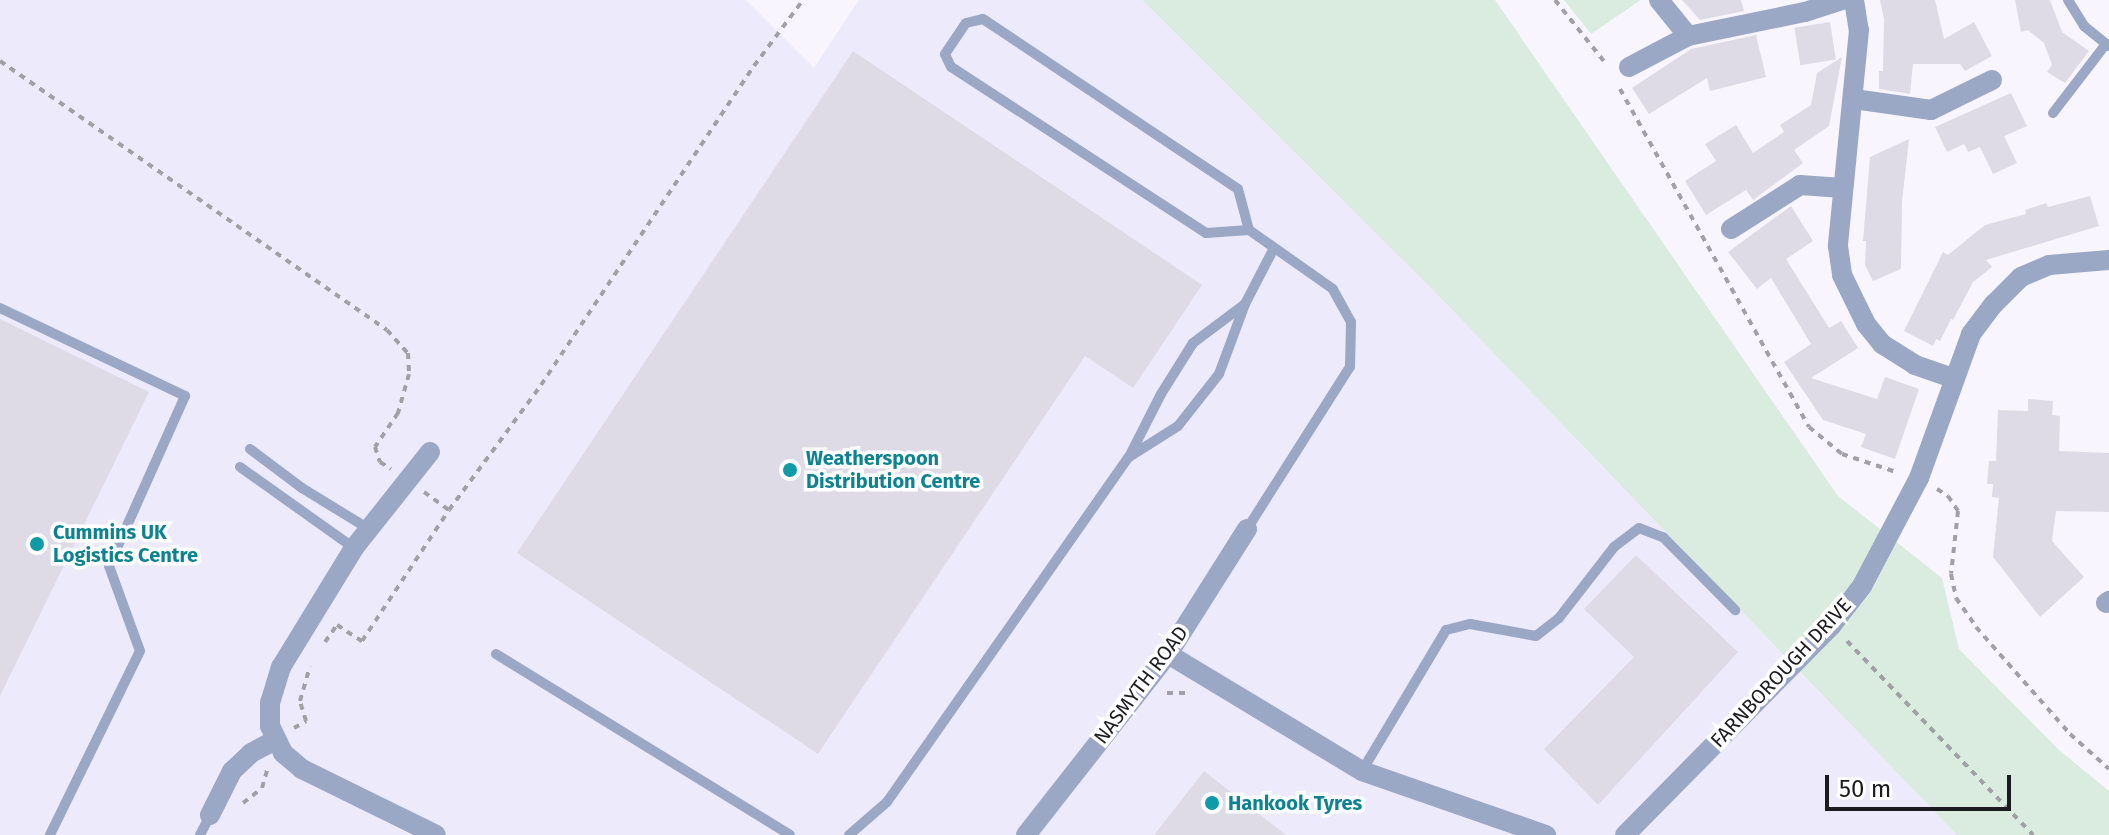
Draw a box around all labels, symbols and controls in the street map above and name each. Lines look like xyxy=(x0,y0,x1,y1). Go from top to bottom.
place label: Weatherspoon Distribution Centre xyxy=(806,446,980,493)
marker: Weatherspoon Distribution Centre xyxy=(781,461,799,479)
place label: Cummins UK Logistics Centre xyxy=(53,520,198,567)
marker: Cummins UK Logistics Centre xyxy=(28,535,46,553)
street label: FARNBOROUGH DRIVE xyxy=(1706,593,1856,753)
street label: NASMYTH ROAD xyxy=(1089,621,1193,749)
scale bar xyxy=(1829,759,2015,809)
text: 50 m xyxy=(1839,775,1891,803)
place label: Hankook Tyres xyxy=(1228,791,1362,815)
marker: Hankook Tyres xyxy=(1203,794,1221,812)

